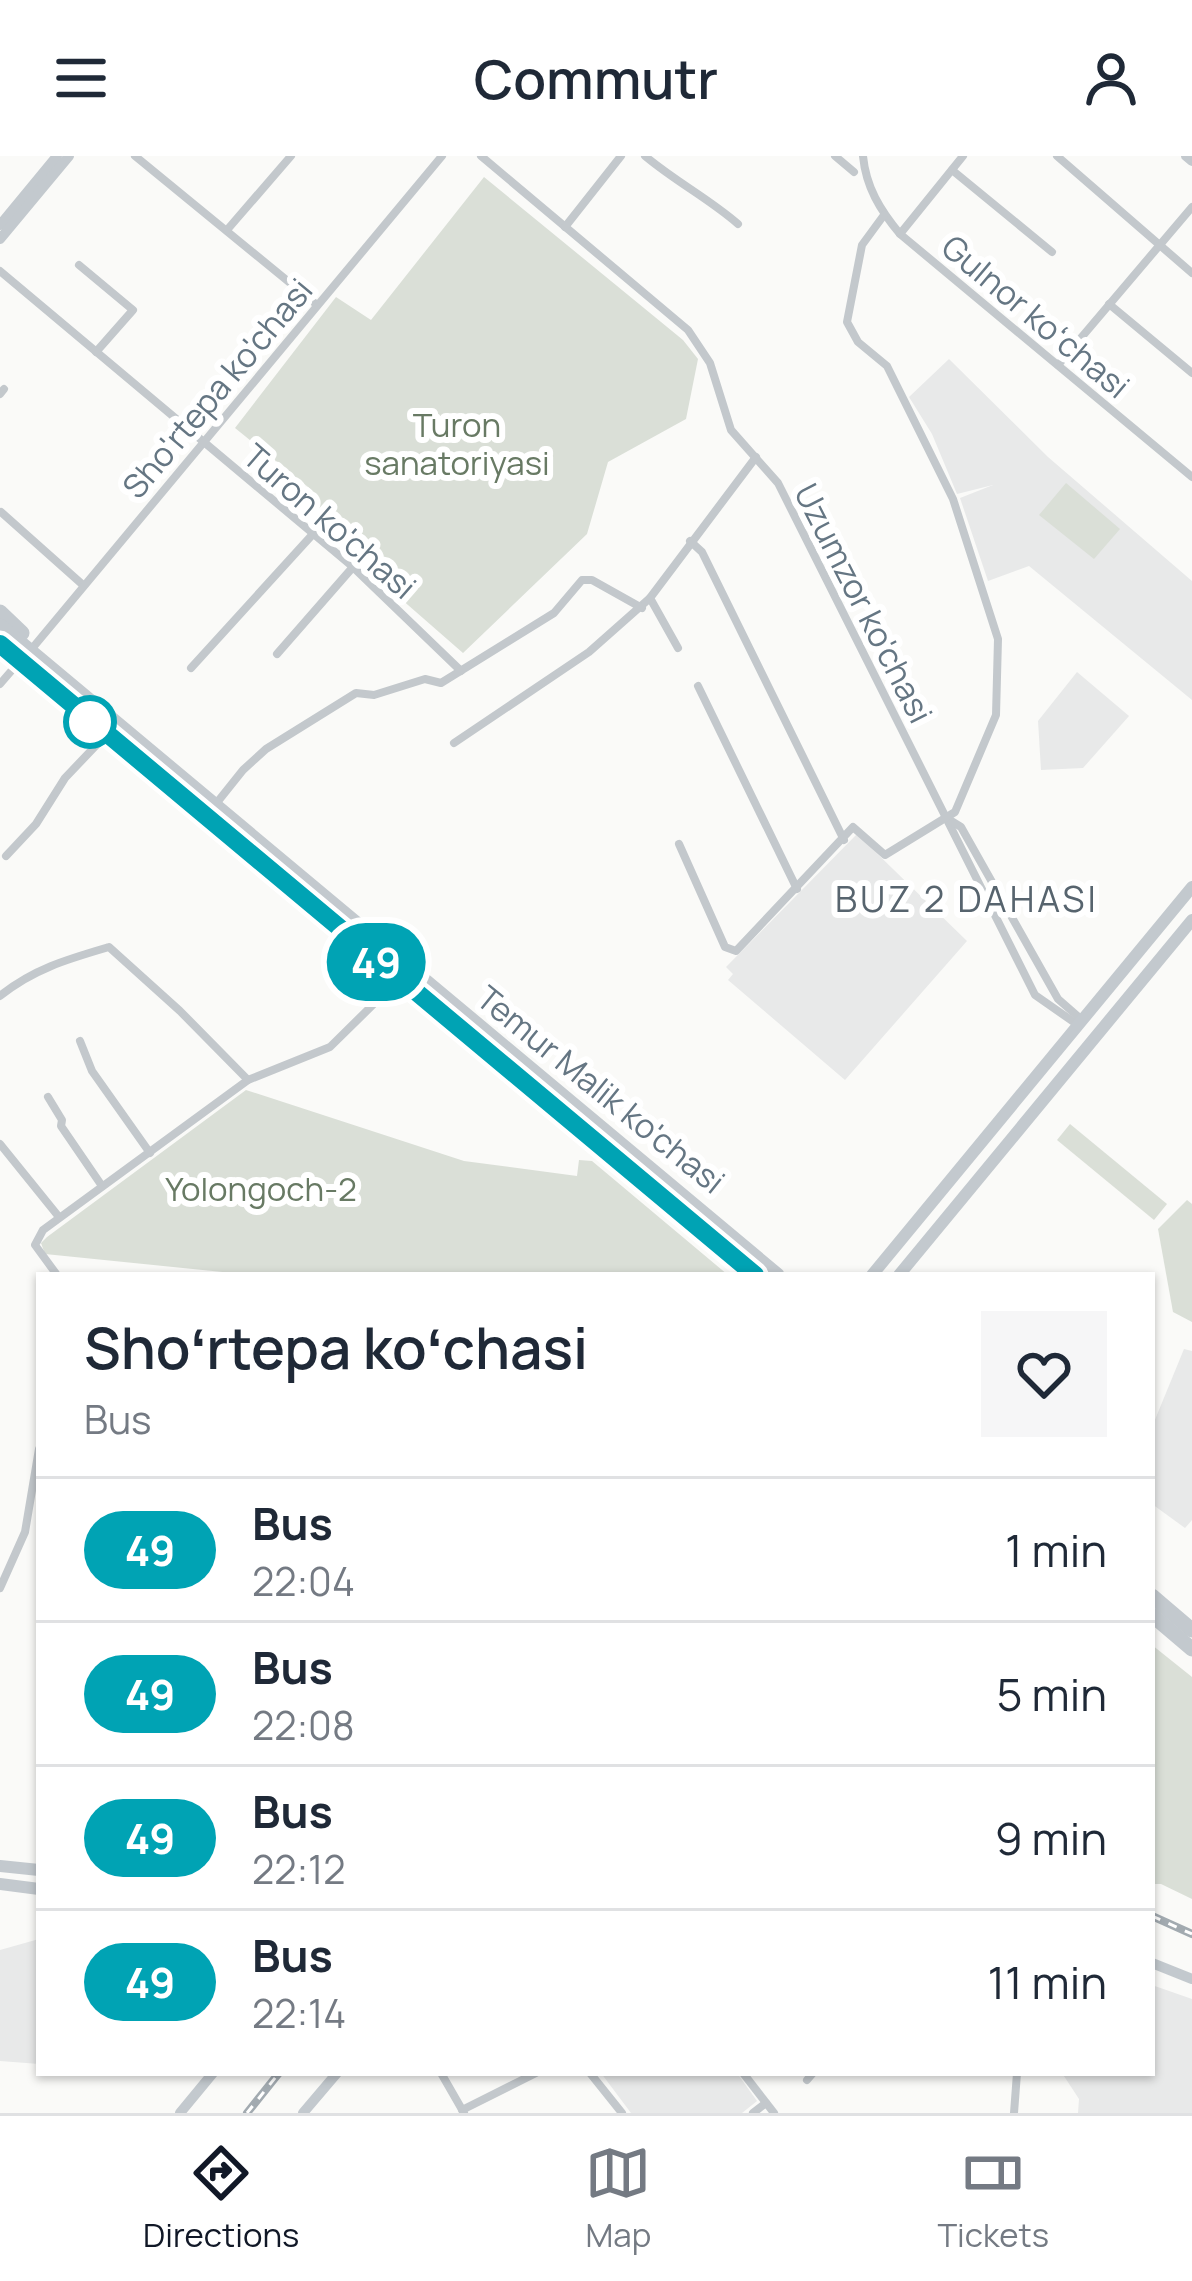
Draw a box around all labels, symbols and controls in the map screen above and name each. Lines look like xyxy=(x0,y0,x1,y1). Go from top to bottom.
text: Commutr xyxy=(474,41,718,115)
icon: menu xyxy=(48,45,114,111)
icon: person xyxy=(1078,45,1144,111)
street label: Gulnor koʻchasi xyxy=(933,224,1139,408)
street label: Sho'rtepa ko'chasi xyxy=(112,269,322,507)
park label: Turon sanatoriyasi xyxy=(364,402,550,485)
street label: Turon ko'chasi xyxy=(234,433,426,609)
street label: Uzumzor ko'chasi xyxy=(784,476,944,730)
unlabelled marker xyxy=(65,697,115,747)
district label: BUZ 2 DAHASI xyxy=(835,874,1099,923)
line badge: 49 xyxy=(322,923,430,1001)
text: 49 xyxy=(351,933,401,991)
street label: Temur Malik ko'chasi xyxy=(468,975,734,1203)
park label: Yolongoch-2 xyxy=(165,1166,357,1211)
text: Shoʻrtepa koʻchasi xyxy=(84,1308,588,1386)
button: heart xyxy=(981,1311,1107,1437)
text: Bus xyxy=(84,1392,152,1446)
text: Bus xyxy=(252,1492,333,1554)
text: 1 min xyxy=(1005,1519,1107,1581)
text: 49 xyxy=(125,1521,175,1579)
text: 22:04 xyxy=(252,1554,355,1608)
text: Bus xyxy=(252,1636,333,1698)
text: 5 min xyxy=(997,1663,1107,1725)
text: 49 xyxy=(125,1665,175,1723)
text: 22:08 xyxy=(252,1698,355,1752)
text: Bus xyxy=(252,1780,333,1842)
text: 9 min xyxy=(995,1807,1107,1869)
text: 49 xyxy=(125,1809,175,1867)
text: 22:12 xyxy=(252,1842,346,1896)
text: Bus xyxy=(252,1924,333,1986)
text: 11 min xyxy=(988,1951,1107,2013)
text: 49 xyxy=(125,1953,175,2011)
text: 22:14 xyxy=(252,1986,346,2040)
tab: Directions xyxy=(143,2140,299,2257)
tab: Map xyxy=(585,2140,651,2257)
tab: Tickets xyxy=(937,2140,1049,2257)

